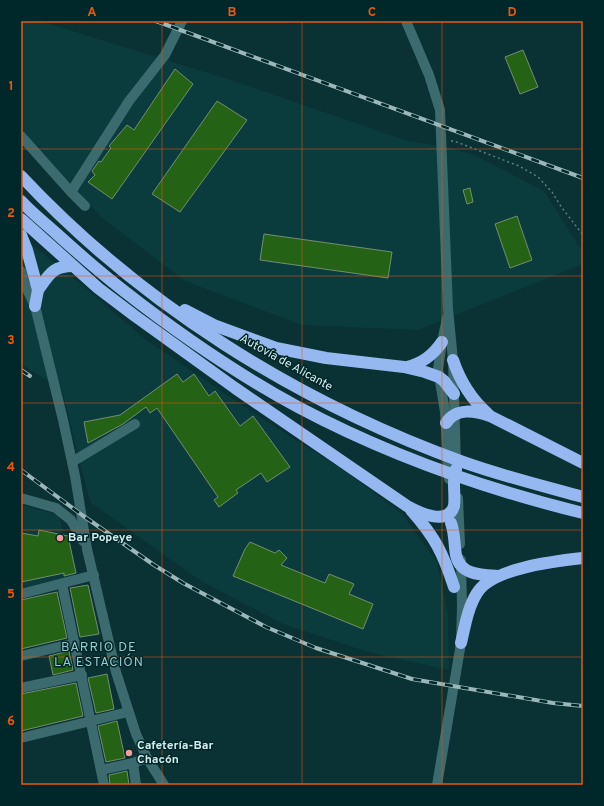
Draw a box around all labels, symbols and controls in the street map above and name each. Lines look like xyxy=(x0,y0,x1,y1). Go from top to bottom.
text: A xyxy=(87,5,97,21)
text: B xyxy=(228,5,237,21)
text: C xyxy=(368,5,376,21)
text: D xyxy=(507,5,517,21)
text: 1 xyxy=(8,79,14,95)
text: 2 xyxy=(7,206,15,222)
street label: Autovía de Alicante xyxy=(237,331,335,395)
text: 3 xyxy=(7,333,15,349)
text: 4 xyxy=(7,460,15,476)
place label: Bar Popeye xyxy=(68,530,132,546)
marker: Bar Popeye xyxy=(55,533,65,543)
text: 5 xyxy=(7,587,15,603)
district label: BARRIO DE LA ESTACIÓN xyxy=(54,640,144,671)
text: 6 xyxy=(7,714,15,730)
place label: Cafetería-Bar Chacón xyxy=(137,738,214,768)
marker: Cafetería-Bar Chacón xyxy=(124,748,134,758)

